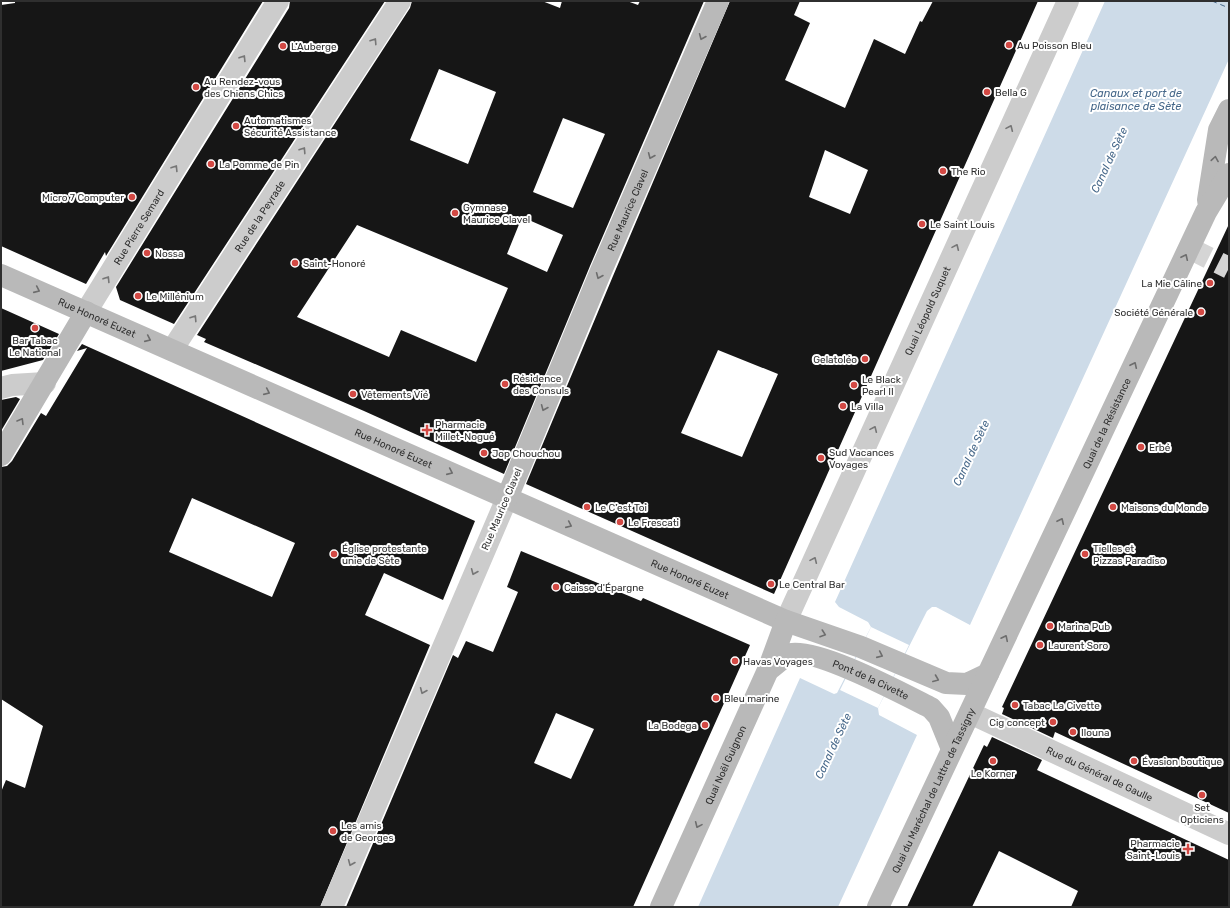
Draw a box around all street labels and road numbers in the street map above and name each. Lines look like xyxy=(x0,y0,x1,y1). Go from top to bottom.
street label: Rue Maurice Clavel xyxy=(605,168,651,253)
street label: Rue de la Peyrade xyxy=(233,178,288,255)
street label: Rue Pierre Semard xyxy=(112,187,167,267)
street label: Quai Léopold Suquet xyxy=(903,265,954,357)
street label: Rue Honoré Euzet xyxy=(56,296,137,341)
street label: Quai de la Résistance xyxy=(1081,376,1134,471)
street label: Rue Honoré Euzet xyxy=(352,427,434,471)
street label: Rue Maurice Clavel xyxy=(479,467,525,552)
street label: Rue Honoré Euzet xyxy=(649,557,730,602)
street label: Pont de la Civette xyxy=(831,658,911,703)
street label: Quai du Maréchal de Lattre de Tassigny xyxy=(890,706,978,875)
street label: Quai Noël Guignon xyxy=(703,724,749,807)
street label: Rue du Général de Gaulle xyxy=(1044,744,1155,805)

